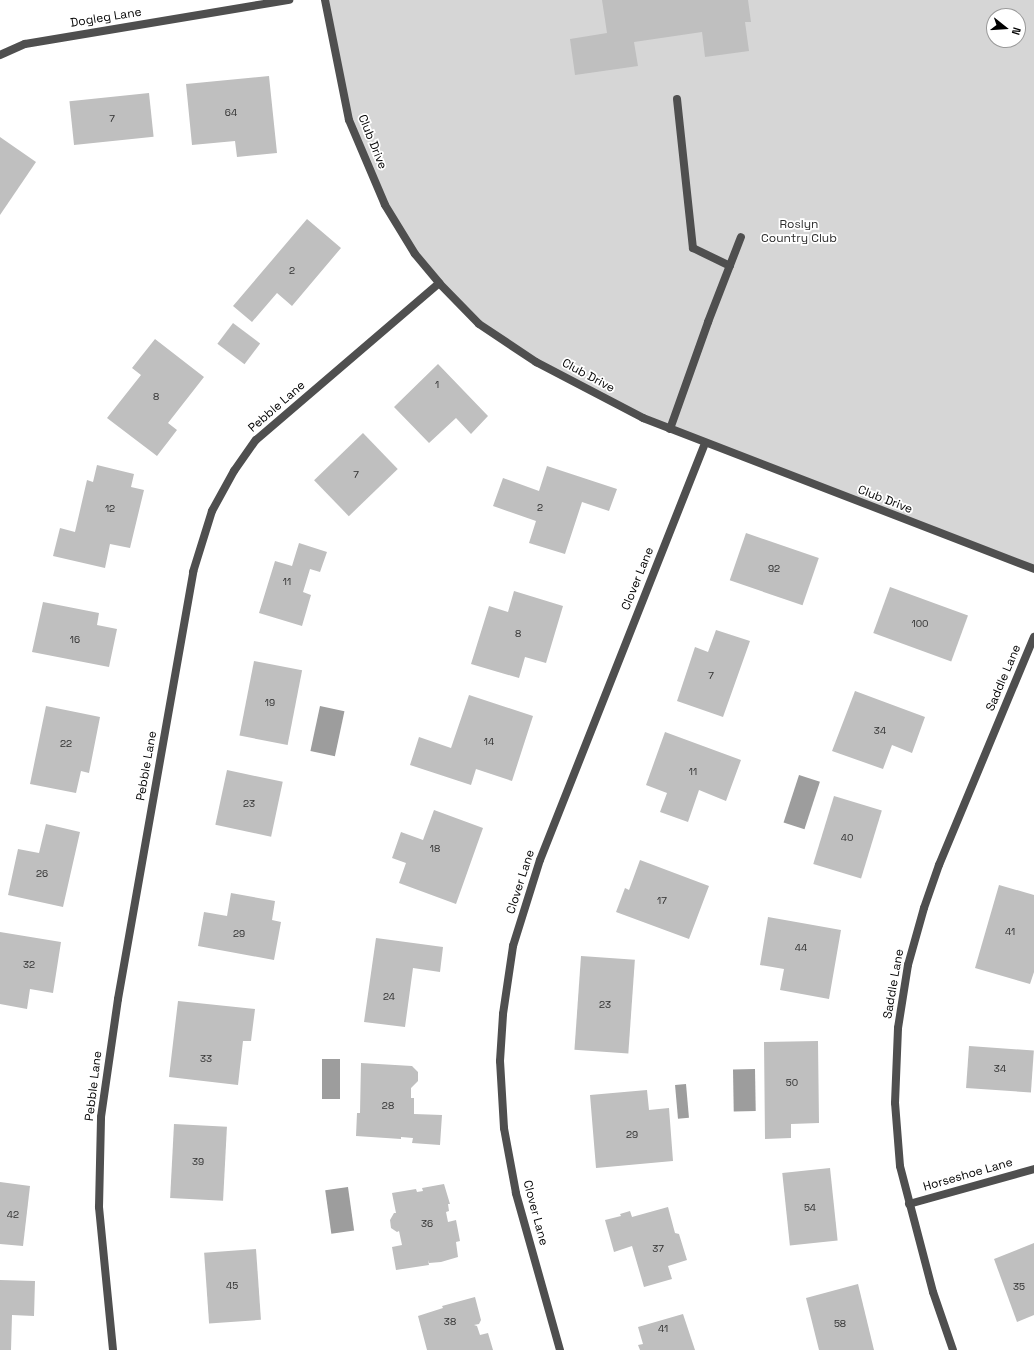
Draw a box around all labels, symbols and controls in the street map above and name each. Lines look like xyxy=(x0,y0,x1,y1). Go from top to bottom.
street label: Dogleg Lane xyxy=(69,5,143,31)
north arrow xyxy=(986,8,1026,48)
text: N xyxy=(1009,26,1024,37)
house number: 64 xyxy=(225,107,237,119)
house number: 7 xyxy=(109,113,115,125)
street label: Club Drive xyxy=(355,113,389,171)
park label: Roslyn Country Club xyxy=(761,218,837,246)
house number: 2 xyxy=(289,265,295,277)
street label: Club Drive xyxy=(559,356,617,396)
street label: Pebble Lane xyxy=(246,378,308,436)
house number: 1 xyxy=(435,379,439,391)
house number: 8 xyxy=(153,391,159,403)
house number: 7 xyxy=(353,469,359,481)
street label: Club Drive xyxy=(856,483,914,517)
house number: 2 xyxy=(537,502,543,514)
house number: 12 xyxy=(105,503,115,515)
street label: Clover Lane xyxy=(619,545,657,613)
house number: 92 xyxy=(768,563,780,575)
house number: 11 xyxy=(283,576,291,588)
house number: 100 xyxy=(912,618,928,630)
house number: 8 xyxy=(515,628,521,640)
house number: 16 xyxy=(70,634,80,646)
street label: Saddle Lane xyxy=(984,643,1024,713)
house number: 7 xyxy=(708,670,714,682)
house number: 19 xyxy=(265,697,275,709)
house number: 34 xyxy=(874,725,886,737)
street label: Pebble Lane xyxy=(134,730,160,802)
house number: 14 xyxy=(484,736,494,748)
house number: 22 xyxy=(60,738,72,750)
house number: 11 xyxy=(689,766,697,778)
house number: 23 xyxy=(243,798,255,810)
house number: 40 xyxy=(841,832,853,844)
house number: 18 xyxy=(430,843,440,855)
street label: Clover Lane xyxy=(504,848,538,916)
house number: 26 xyxy=(36,868,48,880)
house number: 17 xyxy=(657,895,667,907)
house number: 41 xyxy=(1005,926,1015,938)
house number: 29 xyxy=(233,928,245,940)
house number: 44 xyxy=(795,942,807,954)
street label: Saddle Lane xyxy=(881,948,907,1020)
house number: 32 xyxy=(23,959,35,971)
house number: 24 xyxy=(383,991,395,1003)
house number: 23 xyxy=(599,999,611,1011)
street label: Pebble Lane xyxy=(83,1050,105,1122)
house number: 33 xyxy=(200,1053,212,1065)
house number: 34 xyxy=(994,1063,1006,1075)
house number: 50 xyxy=(786,1077,798,1089)
house number: 28 xyxy=(382,1100,394,1112)
house number: 29 xyxy=(626,1129,638,1141)
street label: Horseshoe Lane xyxy=(922,1155,1014,1195)
house number: 39 xyxy=(192,1156,204,1168)
street label: Clover Lane xyxy=(519,1179,551,1247)
house number: 54 xyxy=(804,1202,816,1214)
house number: 42 xyxy=(7,1209,19,1221)
house number: 36 xyxy=(421,1218,433,1230)
house number: 37 xyxy=(652,1243,664,1255)
house number: 45 xyxy=(226,1280,238,1292)
house number: 35 xyxy=(1013,1281,1025,1293)
house number: 38 xyxy=(444,1316,456,1328)
house number: 58 xyxy=(834,1318,846,1330)
house number: 41 xyxy=(658,1323,668,1335)

